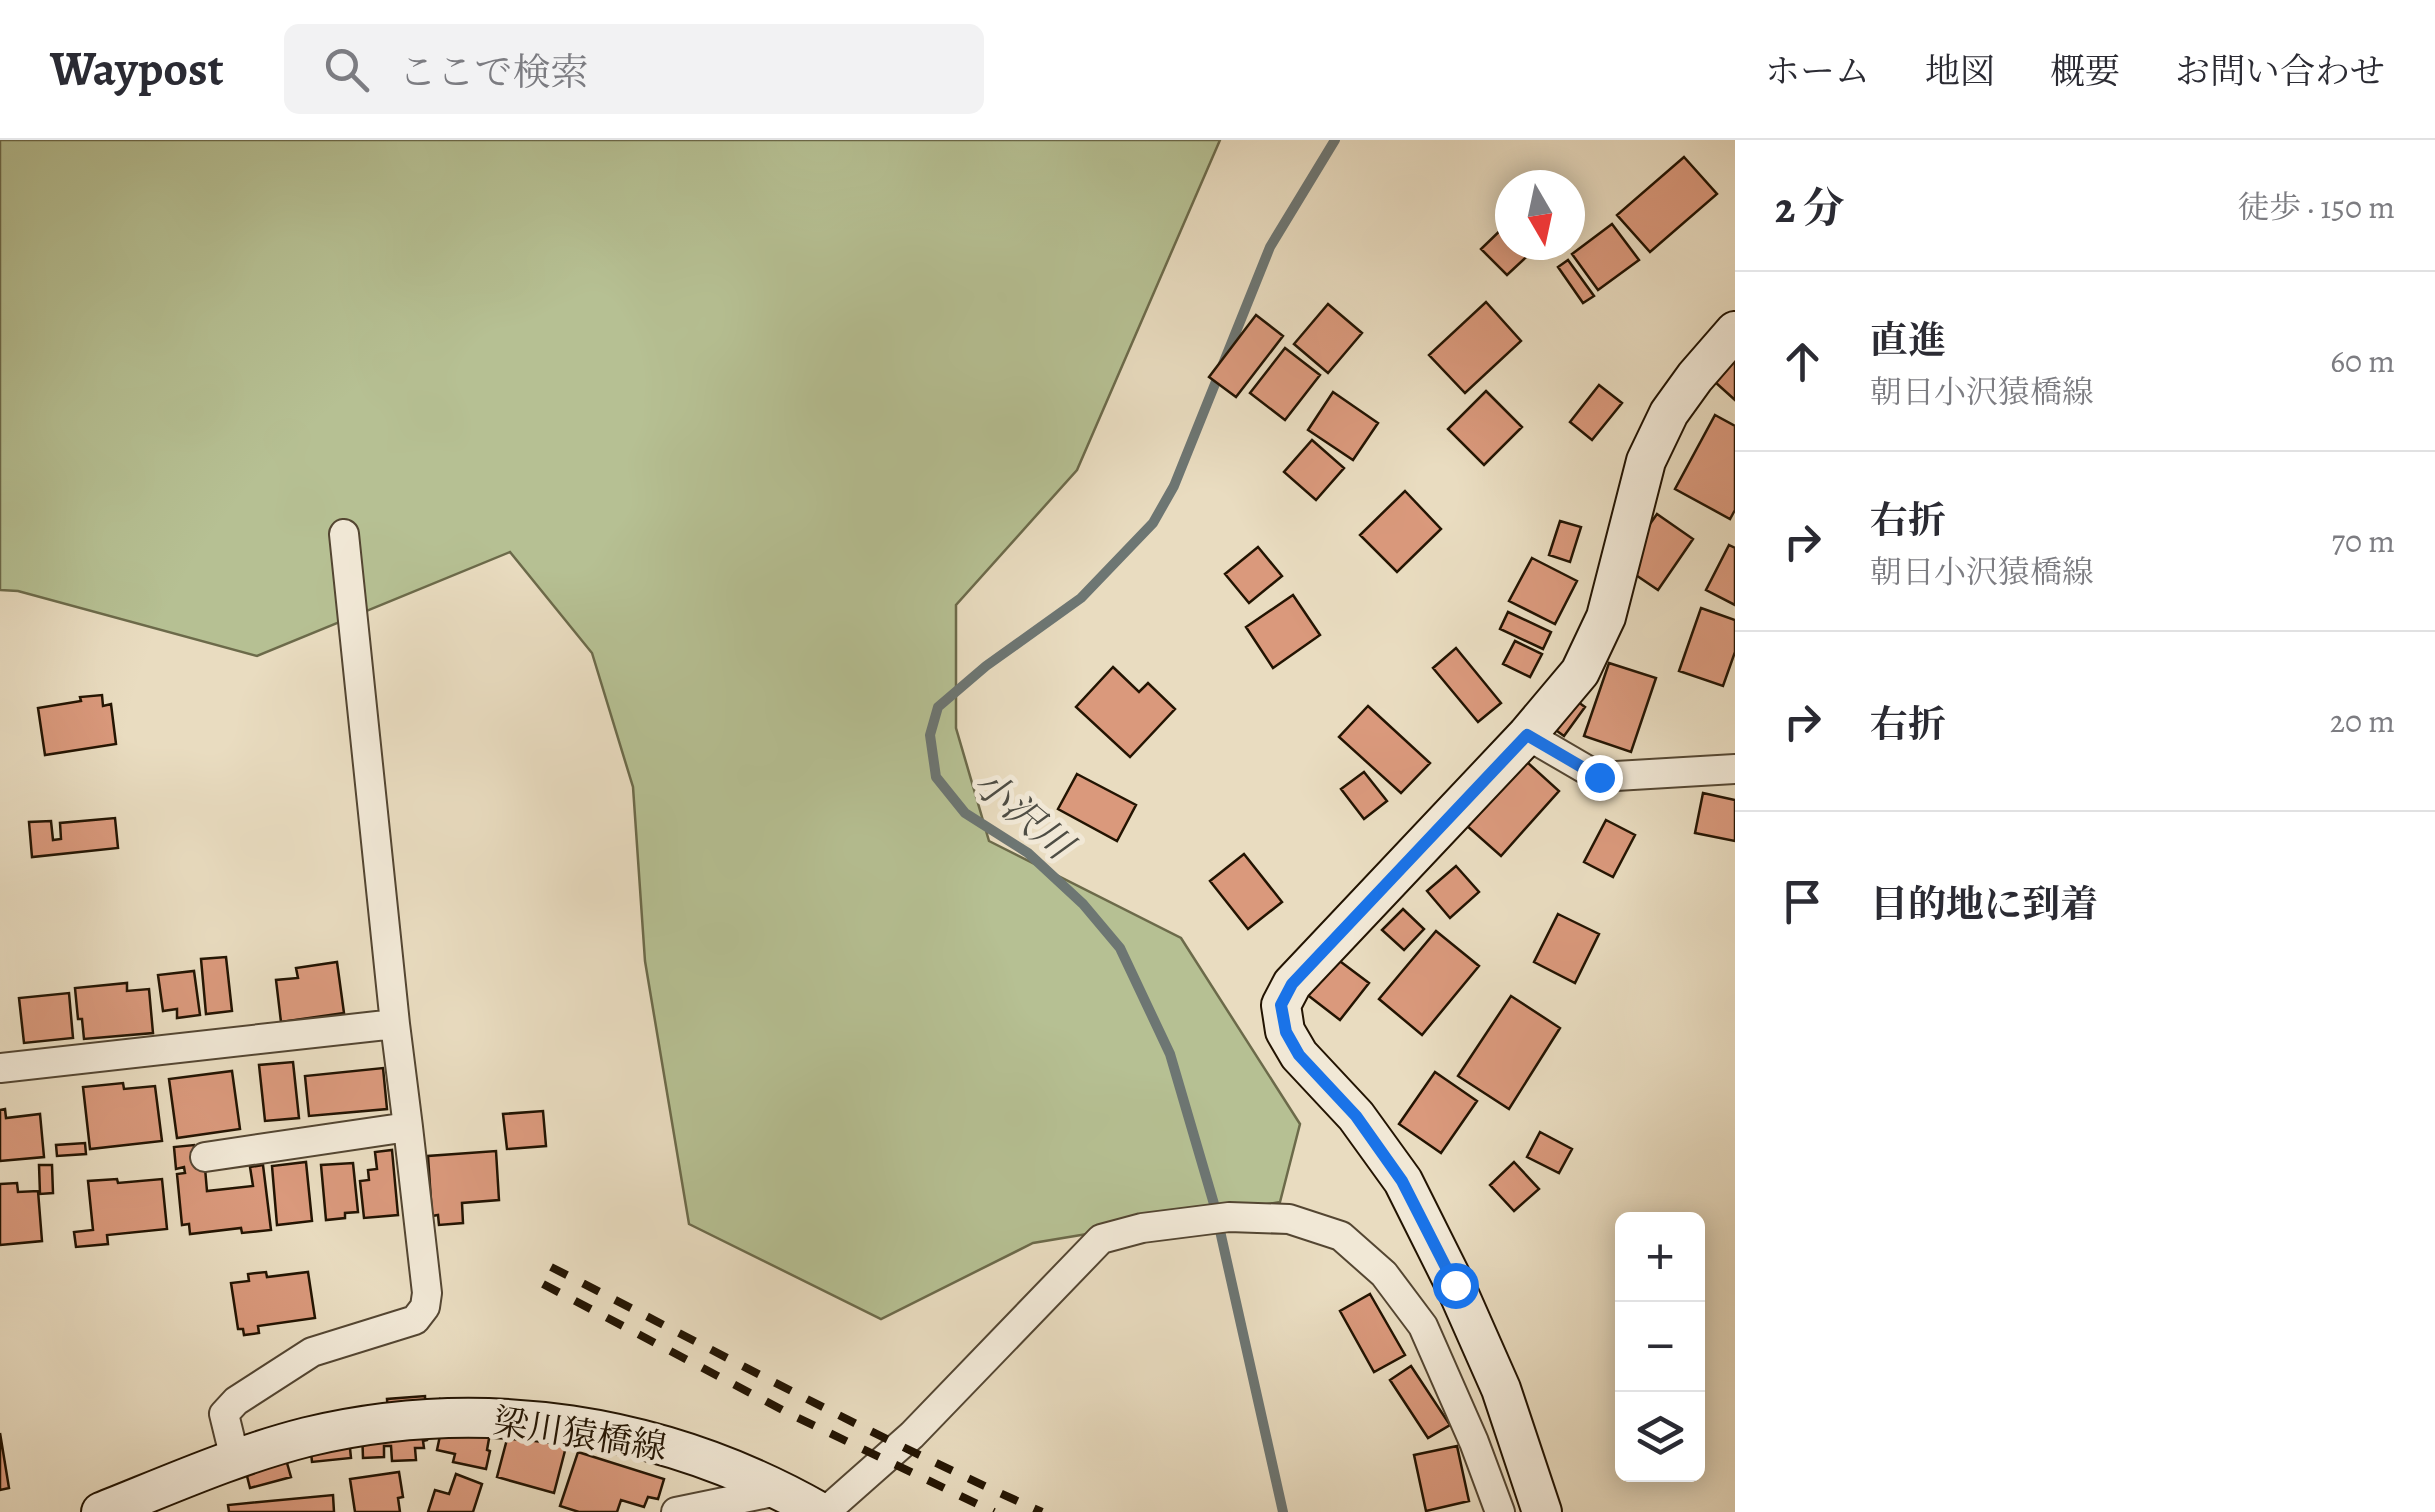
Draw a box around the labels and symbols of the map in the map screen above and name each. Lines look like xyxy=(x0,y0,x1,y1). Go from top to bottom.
north arrow xyxy=(1495,170,1585,260)
route end xyxy=(1577,755,1623,801)
water label: 小沢川 xyxy=(963,757,1086,873)
route start xyxy=(1433,1263,1479,1309)
street label: 梁川猿橋線 xyxy=(490,1397,670,1471)

